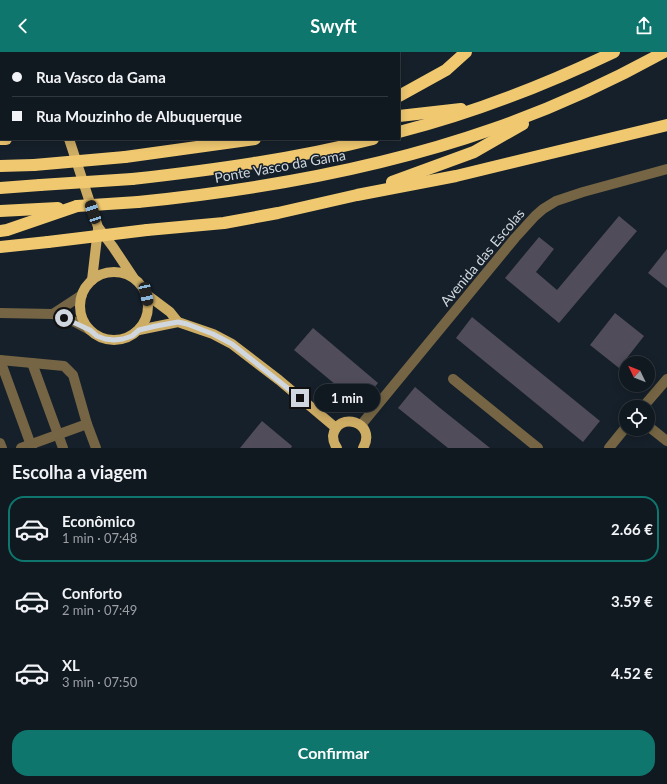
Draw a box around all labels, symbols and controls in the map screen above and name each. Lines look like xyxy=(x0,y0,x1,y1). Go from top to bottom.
icon: back xyxy=(12,15,34,37)
text: Swyft xyxy=(310,15,357,37)
icon: share xyxy=(633,15,655,37)
text: Rua Vasco da Gama xyxy=(36,68,166,86)
text: Rua Mouzinho de Albuquerque xyxy=(36,107,242,125)
street label: Ponte Vasco da Gama xyxy=(213,146,347,186)
car xyxy=(84,199,102,225)
street label: Avenida das Escolas xyxy=(436,205,528,309)
car xyxy=(138,281,154,307)
route start xyxy=(55,309,73,327)
north arrow xyxy=(619,356,655,392)
map controls xyxy=(619,356,655,436)
callout: 1 min xyxy=(314,384,380,412)
route end xyxy=(291,389,309,407)
text: 1 min xyxy=(331,390,363,406)
button: locate xyxy=(619,400,655,436)
text: Escolha a viagem xyxy=(12,461,147,483)
icon: car xyxy=(14,511,50,547)
text: Econômico xyxy=(62,512,135,530)
text: 2.66 € xyxy=(611,520,653,538)
text: 1 min · 07:48 xyxy=(62,530,137,546)
icon: car xyxy=(14,583,50,619)
text: Conforto xyxy=(62,584,122,602)
text: 3.59 € xyxy=(611,592,653,610)
text: 2 min · 07:49 xyxy=(62,602,137,618)
icon: car xyxy=(14,655,50,691)
text: XL xyxy=(62,656,80,674)
text: 4.52 € xyxy=(611,664,653,682)
text: 3 min · 07:50 xyxy=(62,674,137,690)
button: Confirmar xyxy=(12,730,655,776)

